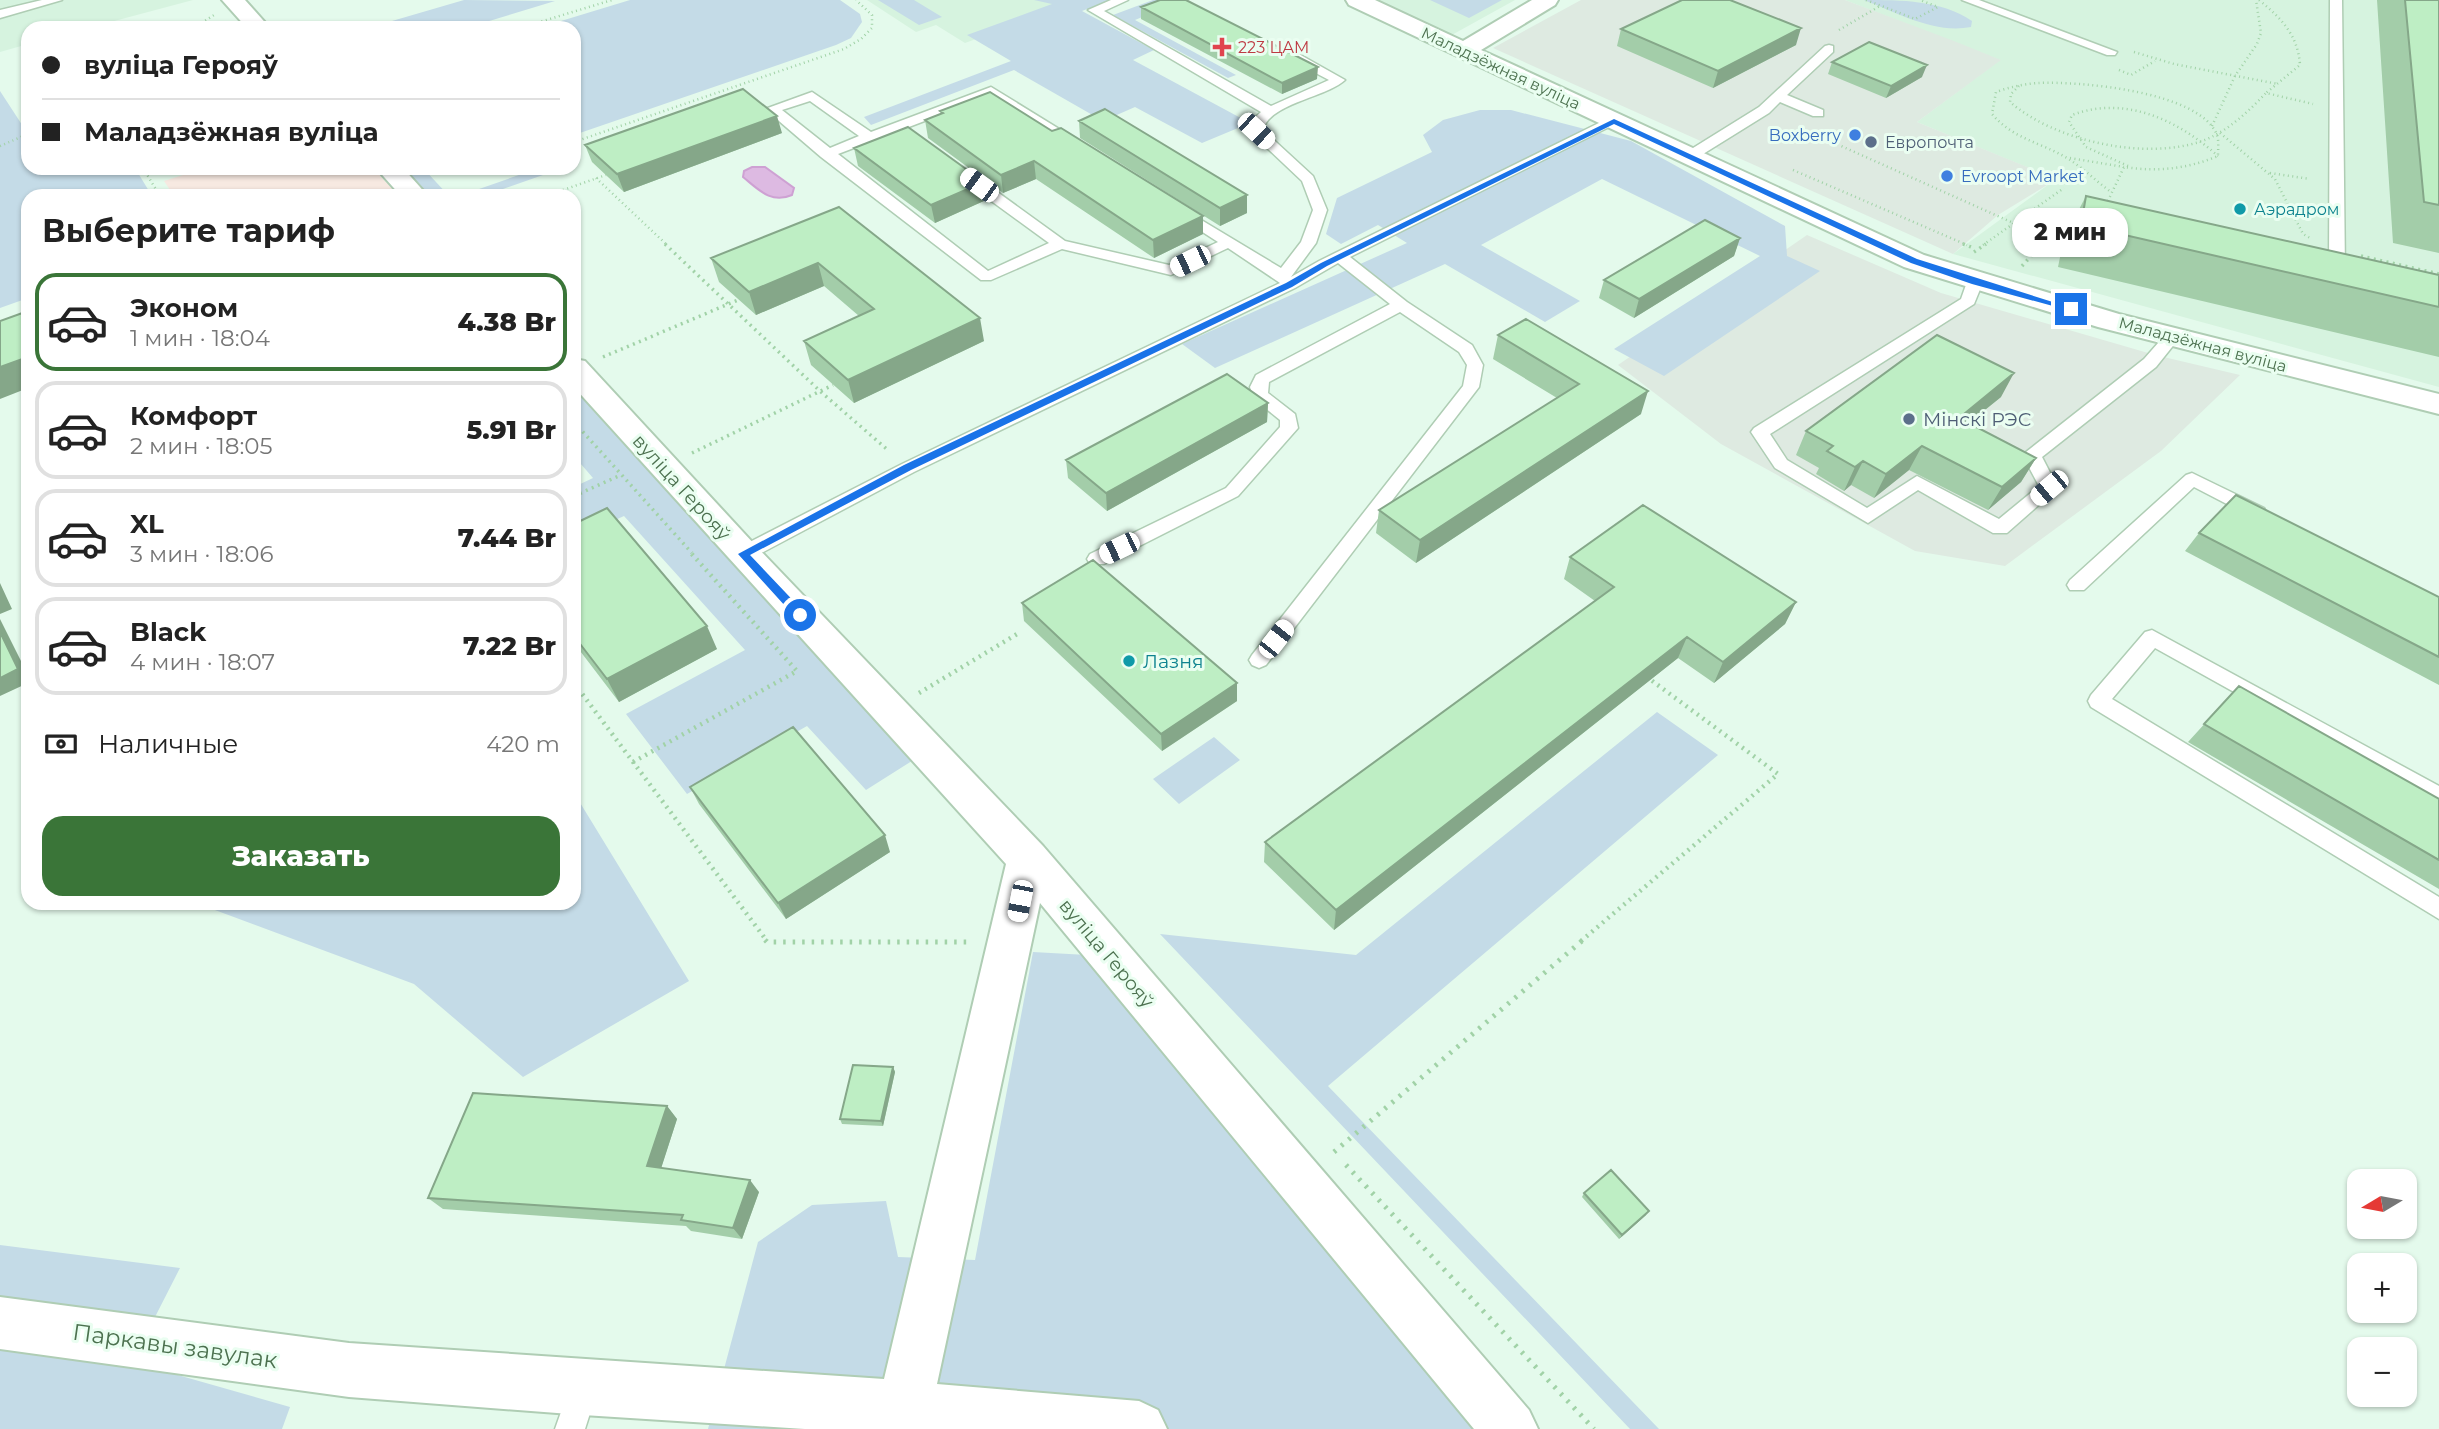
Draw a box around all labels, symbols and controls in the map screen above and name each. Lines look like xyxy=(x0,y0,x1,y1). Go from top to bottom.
street label: Маладзёжная вуліца xyxy=(1418,23,1583,114)
marker: 223 ЦAM xyxy=(1212,37,1232,57)
place label: 223 ЦAM xyxy=(1238,38,1309,57)
text: вуліца Герояў xyxy=(84,49,278,81)
car xyxy=(1234,109,1279,153)
text: Маладзёжная вуліца xyxy=(84,116,379,148)
place label: Boxberry xyxy=(1769,126,1841,145)
marker: Boxberry xyxy=(1847,127,1863,143)
place label: Европочта xyxy=(1885,133,1974,152)
marker: Европочта xyxy=(1863,134,1879,150)
car xyxy=(956,164,1003,206)
place label: Evroopt Market xyxy=(1961,167,2085,186)
marker: Evroopt Market xyxy=(1939,168,1955,184)
place label: Аэрадром xyxy=(2254,200,2340,219)
marker: Аэрадром xyxy=(2232,201,2248,217)
callout: 2 мин xyxy=(2013,208,2129,256)
text: Выберите тариф xyxy=(42,211,335,250)
text: 2 мин xyxy=(2034,218,2106,246)
car xyxy=(1167,242,1214,280)
icon: car xyxy=(46,291,109,354)
text: Эконом xyxy=(130,292,238,324)
route end xyxy=(2055,293,2087,325)
text: 4.38 Br xyxy=(458,306,556,338)
street label: Маладзёжная вуліца xyxy=(2117,313,2289,376)
text: 1 мин · 18:04 xyxy=(130,324,270,352)
icon: car xyxy=(46,399,109,462)
text: Комфорт xyxy=(130,400,257,432)
place label: Мінскі РЭС xyxy=(1923,408,2031,431)
marker: Мінскі РЭС xyxy=(1901,411,1917,427)
text: 5.91 Br xyxy=(467,414,556,446)
street label: вуліца Герояў xyxy=(628,429,736,546)
text: 2 мин · 18:05 xyxy=(130,432,273,460)
car xyxy=(2027,466,2072,510)
icon: car xyxy=(46,507,109,570)
text: XL xyxy=(130,508,164,540)
text: 7.44 Br xyxy=(458,522,556,554)
car xyxy=(1096,529,1143,567)
text: 3 мин · 18:06 xyxy=(130,540,273,568)
route start xyxy=(784,599,816,631)
icon: car xyxy=(46,615,109,678)
text: Black xyxy=(130,616,206,648)
car xyxy=(1255,616,1298,662)
text: 7.22 Br xyxy=(463,630,556,662)
text: 4 мин · 18:07 xyxy=(130,648,275,676)
place label: Лазня xyxy=(1143,650,1203,673)
marker: Лазня xyxy=(1121,653,1137,669)
icon: cash xyxy=(42,725,80,763)
text: Наличные xyxy=(98,728,238,760)
text: 420 m xyxy=(486,730,560,758)
button: Заказать xyxy=(42,816,560,896)
car xyxy=(1006,878,1035,924)
street label: вуліца Герояў xyxy=(1054,894,1159,1013)
north arrow xyxy=(2347,1169,2417,1239)
map controls xyxy=(2347,1169,2417,1407)
button: + xyxy=(2347,1253,2417,1323)
street label: Паркавы завулак xyxy=(71,1318,280,1374)
button: − xyxy=(2347,1337,2417,1407)

